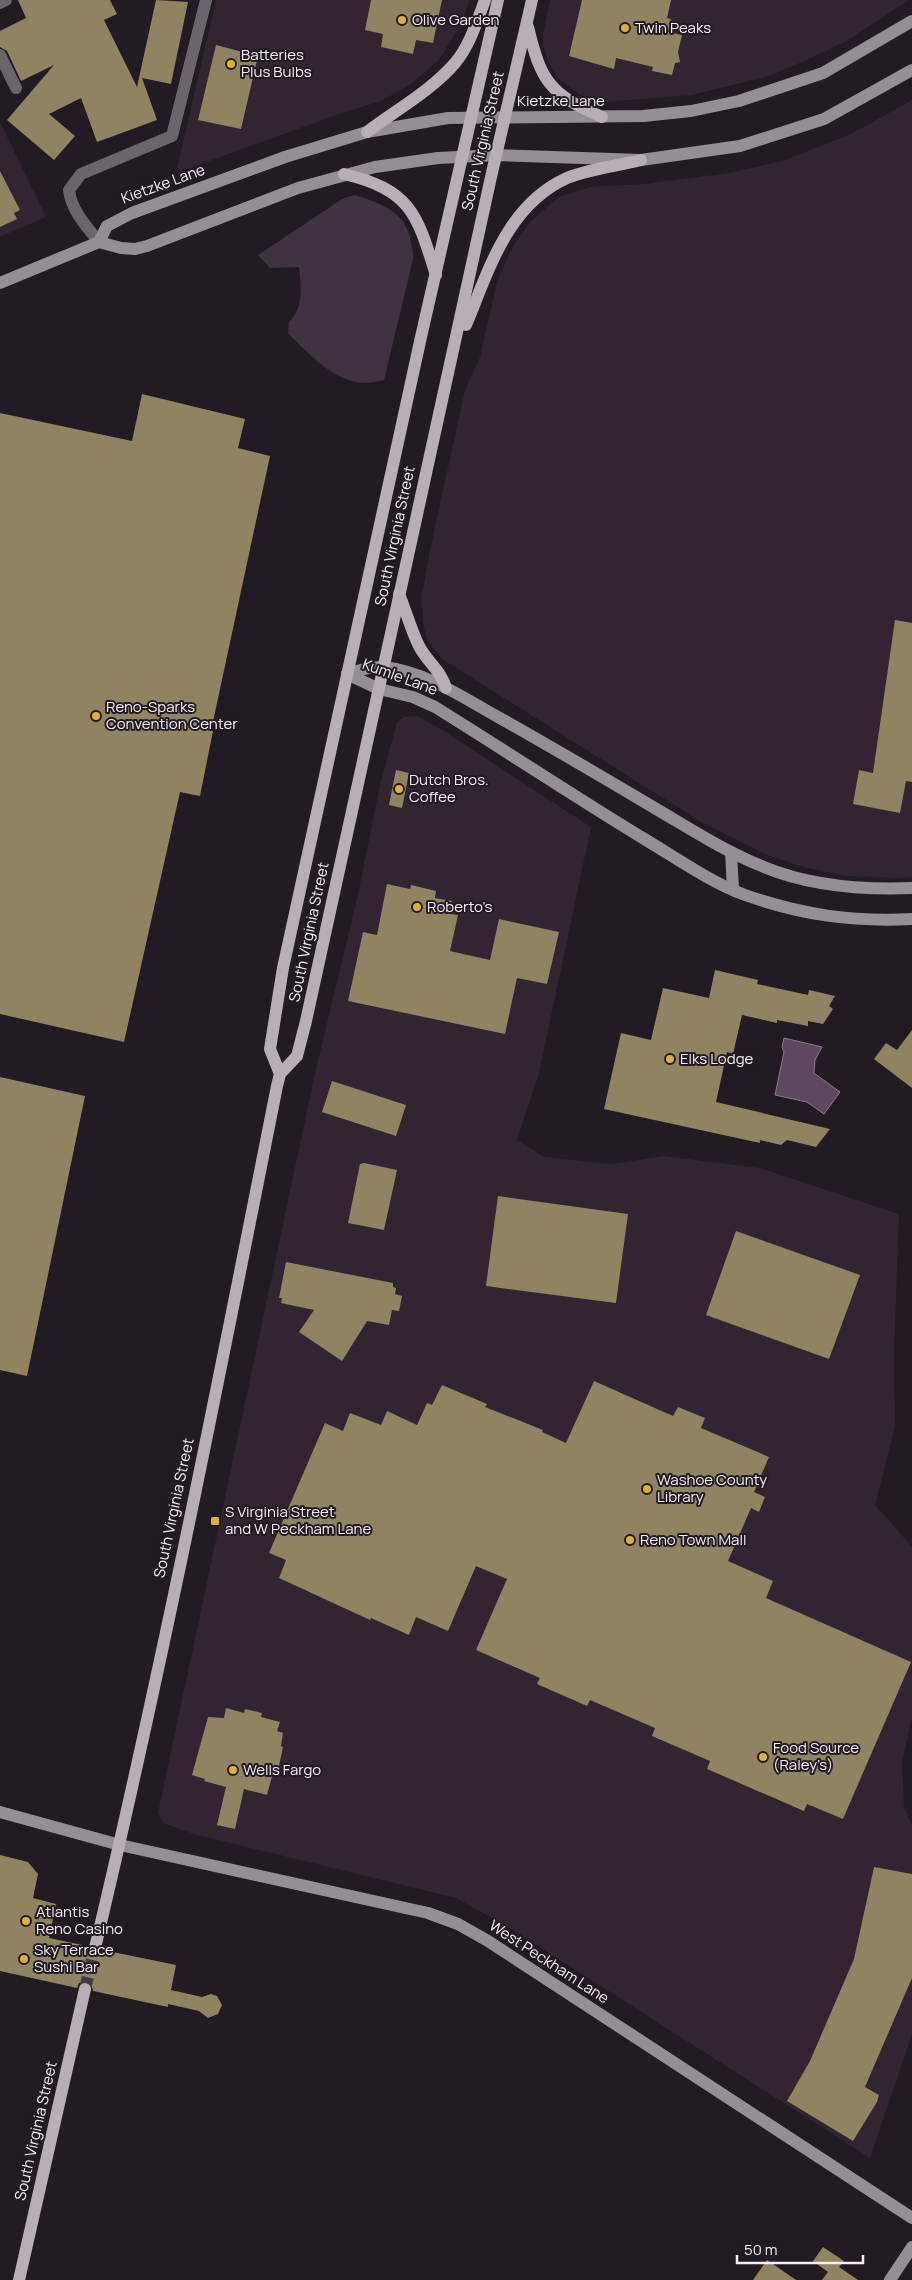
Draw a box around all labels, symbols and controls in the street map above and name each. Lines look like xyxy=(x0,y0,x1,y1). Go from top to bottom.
place label: Olive Garden xyxy=(412,9,500,30)
marker: Olive Garden xyxy=(396,14,408,26)
place label: Twin Peaks xyxy=(635,17,711,38)
marker: Twin Peaks xyxy=(619,22,631,34)
place label: Batteries Plus Bulbs xyxy=(241,44,312,82)
marker: Batteries Plus Bulbs xyxy=(225,58,237,70)
street label: South Virginia Street xyxy=(456,69,509,213)
street label: Kietzke Lane xyxy=(517,90,605,111)
street label: Kietzke Lane xyxy=(118,159,208,208)
street label: South Virginia Street xyxy=(369,464,420,608)
street label: Kumle Lane xyxy=(360,653,441,700)
place label: Reno-Sparks Convention Center xyxy=(106,696,238,734)
marker: Reno-Sparks Convention Center xyxy=(90,710,102,722)
place label: Dutch Bros. Coffee xyxy=(409,769,489,807)
marker: Dutch Bros. Coffee xyxy=(393,783,405,795)
street label: South Virginia Street xyxy=(283,860,334,1004)
place label: Roberto's xyxy=(427,896,493,917)
marker: Roberto's xyxy=(411,901,423,913)
place label: Elks Lodge xyxy=(680,1048,754,1069)
marker: Elks Lodge xyxy=(664,1053,676,1065)
street label: South Virginia Street xyxy=(148,1436,199,1580)
place label: Washoe County Library xyxy=(657,1469,767,1507)
marker: Washoe County Library xyxy=(641,1483,653,1495)
place label: S Virginia Street and W Peckham Lane xyxy=(225,1501,371,1539)
marker: S Virginia Street and W Peckham Lane xyxy=(209,1515,221,1527)
place label: Reno Town Mall xyxy=(640,1529,746,1550)
marker: Reno Town Mall xyxy=(624,1534,636,1546)
place label: Food Source (Raley's) xyxy=(773,1737,859,1775)
marker: Food Source (Raley's) xyxy=(757,1751,769,1763)
place label: Wells Fargo xyxy=(243,1759,321,1780)
marker: Wells Fargo xyxy=(227,1764,239,1776)
place label: Atlantis Reno Casino xyxy=(36,1901,123,1939)
marker: Atlantis Reno Casino xyxy=(20,1915,32,1927)
street label: West Peckham Lane xyxy=(485,1915,613,2008)
place label: Sky Terrace Sushi Bar xyxy=(34,1939,114,1977)
marker: Sky Terrace Sushi Bar xyxy=(18,1953,30,1965)
street label: South Virginia Street xyxy=(9,2059,62,2203)
scale bar xyxy=(737,2232,863,2264)
text: 50 m xyxy=(744,2239,778,2260)

